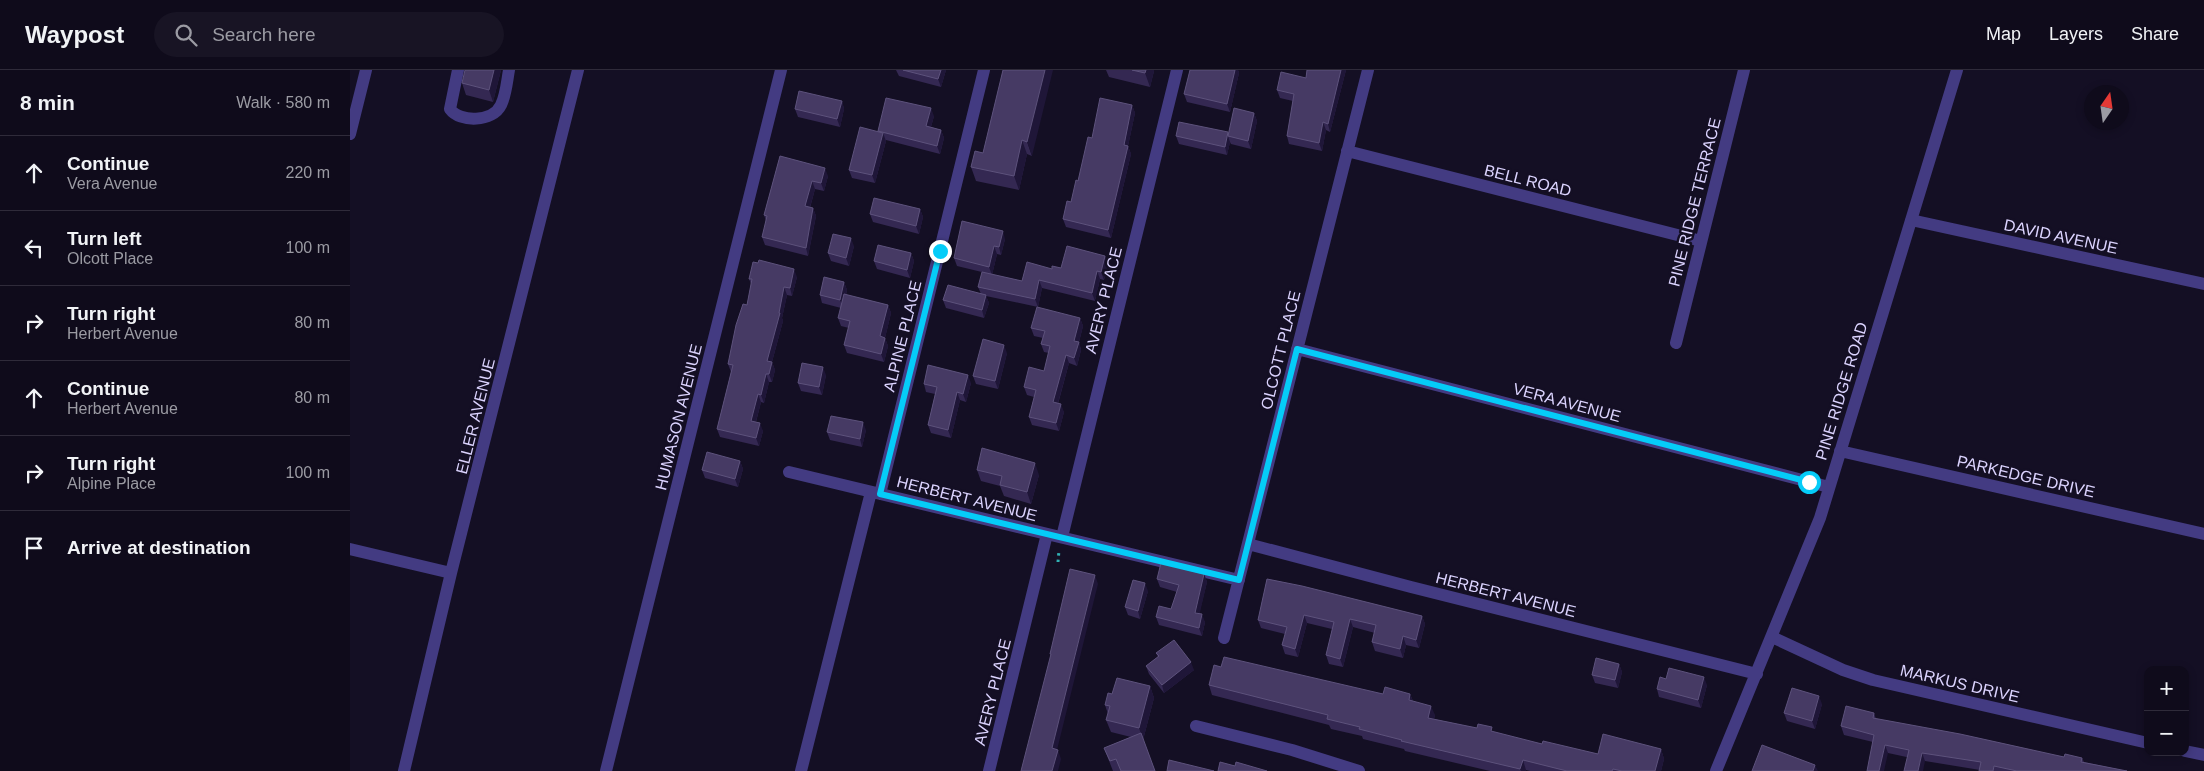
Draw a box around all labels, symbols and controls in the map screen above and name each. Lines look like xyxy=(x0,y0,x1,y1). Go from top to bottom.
search box xyxy=(154,12,504,57)
text: Waypost xyxy=(25,21,124,48)
icon: search xyxy=(172,21,200,49)
text: Search here xyxy=(212,24,316,45)
text: Map xyxy=(1986,24,2021,44)
text: Layers xyxy=(2049,24,2103,44)
text: Share xyxy=(2131,24,2179,44)
north arrow xyxy=(2084,85,2129,130)
text: 8 min xyxy=(20,91,75,114)
text: Walk · 580 m xyxy=(236,94,330,111)
street label: PINE RIDGE TERRACE xyxy=(1665,116,1724,288)
text: Continue xyxy=(67,153,149,174)
icon: ahead xyxy=(20,159,48,187)
street label: BELL ROAD xyxy=(1483,161,1573,200)
text: 220 m xyxy=(286,164,330,181)
text: Vera Avenue xyxy=(67,175,157,192)
street label: DAVID AVENUE xyxy=(2002,216,2119,257)
text: Turn left xyxy=(67,228,142,249)
icon: left xyxy=(20,234,48,262)
text: 100 m xyxy=(286,239,330,256)
route end xyxy=(929,240,952,263)
street label: AVERY PLACE xyxy=(1082,245,1125,355)
text: Olcott Place xyxy=(67,250,153,267)
street label: ALPINE PLACE xyxy=(880,279,925,393)
street label: OLCOTT PLACE xyxy=(1258,289,1303,411)
text: Turn right xyxy=(67,303,155,324)
icon: right xyxy=(20,309,48,337)
text: 80 m xyxy=(294,314,330,331)
street label: PINE RIDGE ROAD xyxy=(1812,320,1871,462)
text: Herbert Avenue xyxy=(67,325,178,342)
street label: HUMASON AVENUE xyxy=(652,342,705,492)
street label: ELLER AVENUE xyxy=(453,356,498,476)
text: Continue xyxy=(67,378,149,399)
street label: VERA AVENUE xyxy=(1511,380,1623,425)
icon: ahead xyxy=(20,384,48,412)
text: 80 m xyxy=(294,389,330,406)
text: Herbert Avenue xyxy=(67,400,178,417)
street label: PARKEDGE DRIVE xyxy=(1955,452,2097,501)
text: Turn right xyxy=(67,453,155,474)
icon: right xyxy=(20,459,48,487)
text: 100 m xyxy=(286,464,330,481)
route start xyxy=(1798,471,1821,494)
street label: HERBERT AVENUE xyxy=(895,473,1039,524)
text: Alpine Place xyxy=(67,475,156,492)
icon: arrive xyxy=(20,534,48,562)
text: Arrive at destination xyxy=(67,537,251,558)
street label: HERBERT AVENUE xyxy=(1434,569,1578,620)
street label: AVERY PLACE xyxy=(971,637,1014,747)
street label: MARKUS DRIVE xyxy=(1899,662,2021,705)
map controls xyxy=(2144,666,2189,756)
button: + xyxy=(2144,666,2189,711)
button: − xyxy=(2144,711,2189,756)

